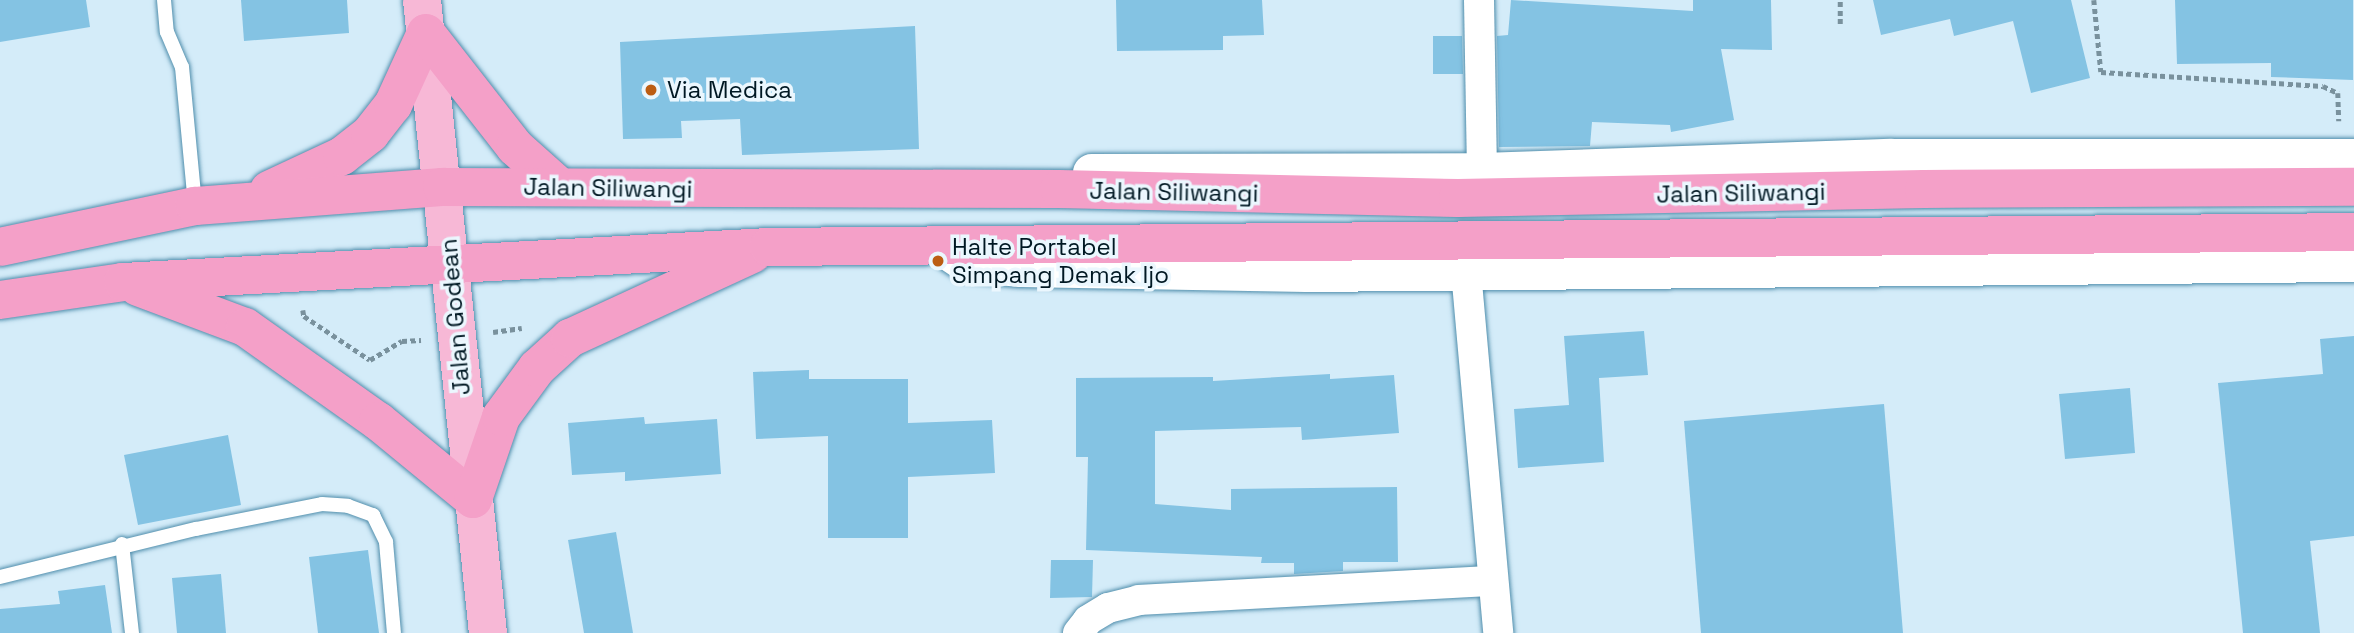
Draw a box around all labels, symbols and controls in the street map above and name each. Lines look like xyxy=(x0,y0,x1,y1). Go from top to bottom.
place label: Via Medica xyxy=(667,76,792,104)
marker: Via Medica xyxy=(641,80,661,100)
street label: Jalan Siliwangi xyxy=(523,172,693,204)
street label: Jalan Siliwangi xyxy=(1089,176,1259,208)
street label: Jalan Siliwangi xyxy=(1656,177,1826,209)
place label: Halte Portabel Simpang Demak Ijo xyxy=(952,233,1169,289)
street label: Jalan Godean xyxy=(434,238,476,396)
marker: Halte Portabel Simpang Demak Ijo xyxy=(930,253,946,269)

